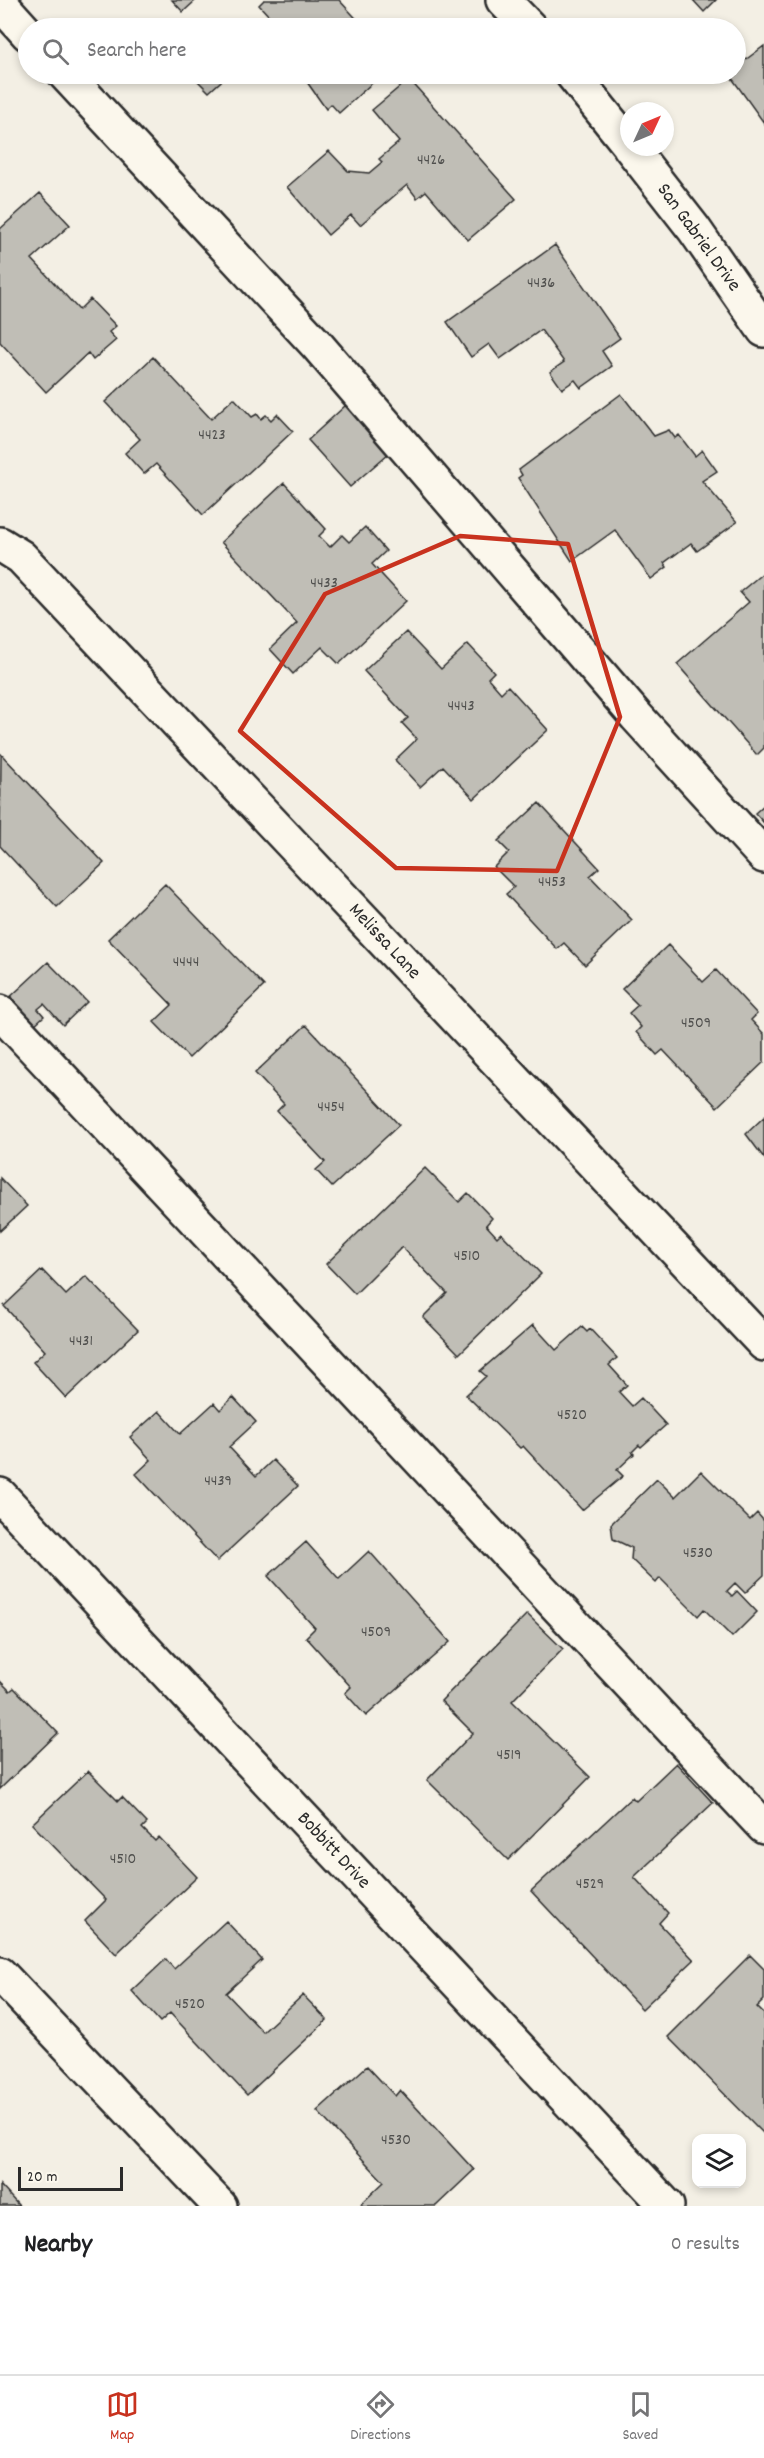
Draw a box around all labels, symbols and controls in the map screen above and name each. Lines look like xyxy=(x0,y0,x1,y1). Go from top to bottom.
search box xyxy=(18,18,746,84)
icon: search xyxy=(39,35,72,68)
text: Search here xyxy=(87,36,186,67)
north arrow xyxy=(620,102,674,156)
house number: 4426 xyxy=(417,149,445,172)
street label: San Gabriel Drive xyxy=(649,178,747,298)
house number: 4436 xyxy=(527,272,555,295)
house number: 4423 xyxy=(198,424,226,447)
house number: 4433 xyxy=(310,572,338,595)
house number: 4443 xyxy=(447,695,475,718)
house number: 4453 xyxy=(538,871,566,894)
street label: Melissa Lane xyxy=(341,898,427,987)
house number: 4444 xyxy=(173,951,199,974)
house number: 4509 xyxy=(681,1012,711,1035)
house number: 4454 xyxy=(317,1096,345,1119)
house number: 4510 xyxy=(454,1245,480,1268)
house number: 4431 xyxy=(69,1330,93,1353)
house number: 4520 xyxy=(557,1404,587,1427)
house number: 4439 xyxy=(204,1470,232,1493)
house number: 4530 xyxy=(683,1542,713,1565)
house number: 4509 xyxy=(361,1621,391,1644)
house number: 4519 xyxy=(497,1744,521,1767)
street label: Bobbitt Drive xyxy=(290,1806,377,1896)
house number: 4510 xyxy=(110,1848,136,1871)
house number: 4529 xyxy=(576,1873,604,1896)
house number: 4520 xyxy=(175,1993,205,2016)
house number: 4530 xyxy=(381,2129,411,2152)
map controls xyxy=(692,2134,746,2188)
button: layers xyxy=(692,2134,746,2188)
scale bar xyxy=(18,2164,123,2192)
text: 20 m xyxy=(27,2166,57,2189)
text: Nearby xyxy=(24,2227,92,2264)
text: 0 results xyxy=(671,2231,740,2259)
tab: Map xyxy=(106,2388,139,2447)
tab: Directions xyxy=(350,2388,411,2447)
tab: Saved xyxy=(622,2388,658,2447)

